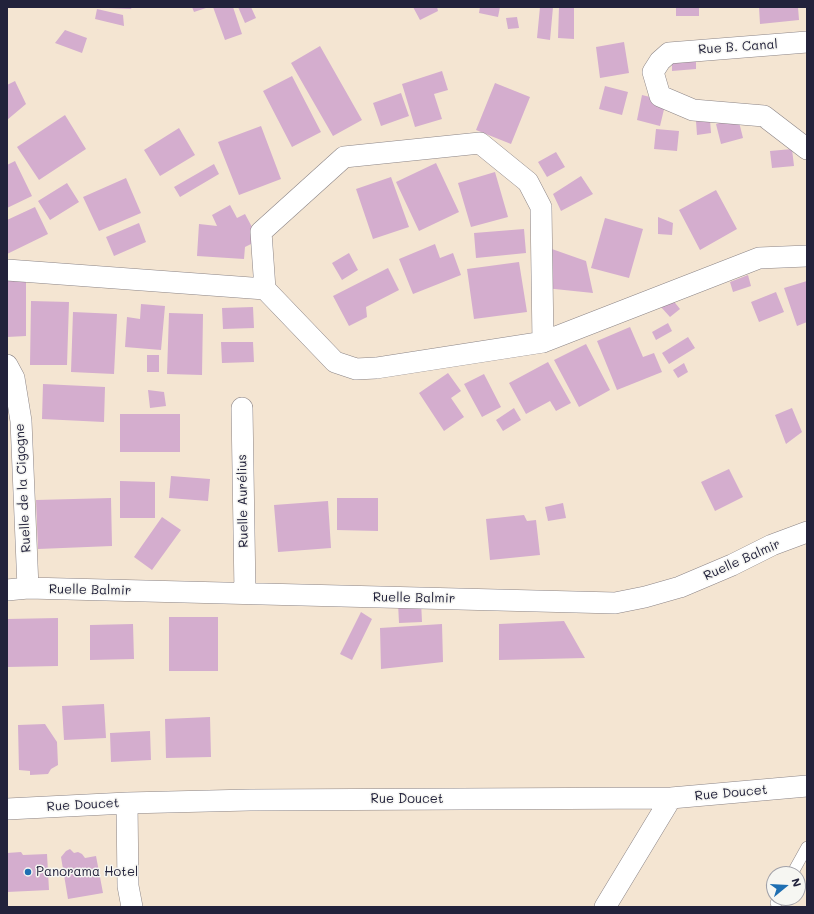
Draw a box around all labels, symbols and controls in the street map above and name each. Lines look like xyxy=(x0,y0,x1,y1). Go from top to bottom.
street label: Rue B. Canal xyxy=(698,36,778,58)
street label: Ruelle de la Cigogne xyxy=(12,423,34,553)
street label: Ruelle Aurélius xyxy=(234,454,252,548)
street label: Ruelle Balmir xyxy=(701,536,783,584)
street label: Ruelle Balmir xyxy=(49,581,131,599)
street label: Ruelle Balmir xyxy=(373,589,455,607)
street label: Rue Doucet xyxy=(694,782,768,804)
street label: Rue Doucet xyxy=(371,791,443,807)
street label: Rue Doucet xyxy=(46,795,120,815)
place label: Panorama Hotel xyxy=(36,864,138,880)
north arrow xyxy=(766,866,806,906)
marker: Panorama Hotel xyxy=(23,867,33,877)
text: N xyxy=(789,876,805,889)

